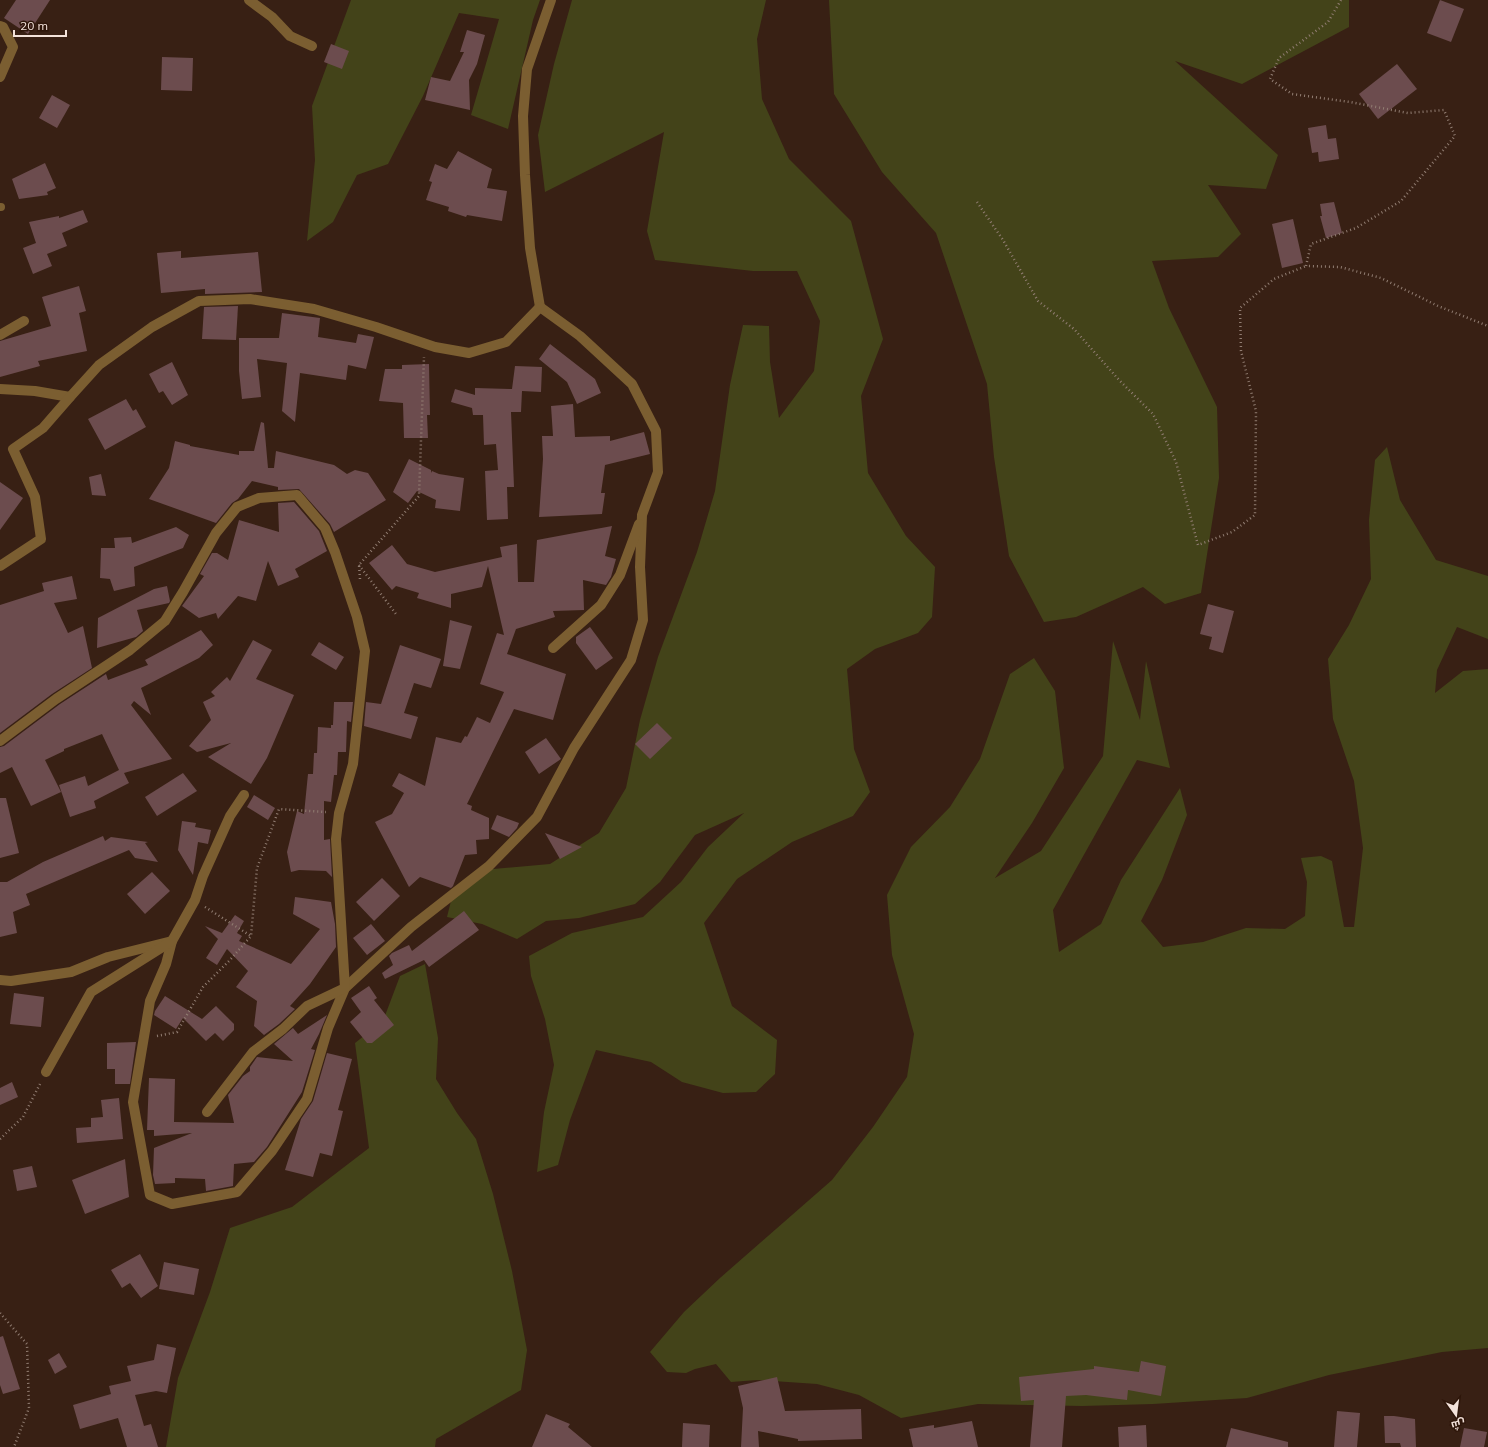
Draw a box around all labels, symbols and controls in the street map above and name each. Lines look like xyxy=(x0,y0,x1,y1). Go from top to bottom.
scale bar xyxy=(14,12,66,38)
text: 20 m xyxy=(20,18,48,33)
north arrow xyxy=(1436,1395,1476,1435)
text: ش xyxy=(1450,1416,1467,1433)

